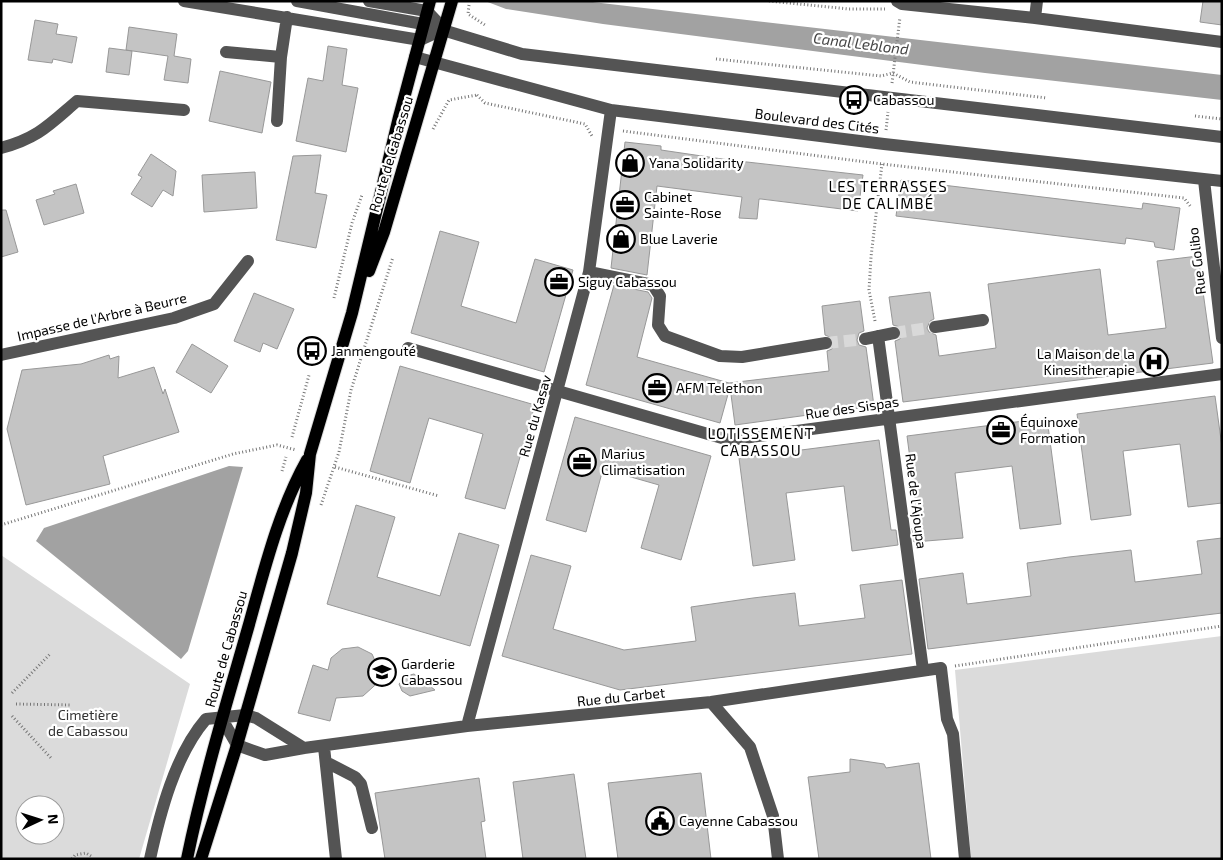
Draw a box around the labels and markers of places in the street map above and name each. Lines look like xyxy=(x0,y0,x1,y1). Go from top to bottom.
bus stop icon: Cabassou xyxy=(839,85,869,115)
place label: Cabassou xyxy=(873,91,935,108)
shop icon: Yana Solidarity xyxy=(615,148,645,178)
place label: Yana Solidarity xyxy=(649,154,744,171)
place label: Cabinet Sainte-Rose xyxy=(644,188,721,221)
office icon: Cabinet Sainte-Rose xyxy=(610,190,640,220)
shop icon: Blue Laverie xyxy=(606,224,636,254)
place label: Blue Laverie xyxy=(640,230,718,247)
office icon: Siguy Cabassou xyxy=(544,267,574,297)
place label: Siguy Cabassou xyxy=(578,273,677,290)
bus stop icon: Janmengouté xyxy=(297,336,327,366)
place label: Janmengouté xyxy=(331,342,416,359)
place label: La Maison de la Kinesitherapie xyxy=(1037,345,1135,378)
hospital icon: La Maison de la Kinesitherapie xyxy=(1139,347,1169,377)
office icon: AFM Telethon xyxy=(642,373,672,403)
place label: AFM Telethon xyxy=(676,379,763,396)
place label: Équinoxe Formation xyxy=(1020,413,1086,446)
office icon: Équinoxe Formation xyxy=(986,415,1016,445)
place label: Marius Climatisation xyxy=(601,445,685,478)
office icon: Marius Climatisation xyxy=(567,447,597,477)
place label: Garderie Cabassou xyxy=(401,655,463,688)
school or university icon: Garderie Cabassou xyxy=(367,657,397,687)
public building icon: Cayenne Cabassou xyxy=(645,806,675,836)
place label: Cayenne Cabassou xyxy=(679,812,798,829)

